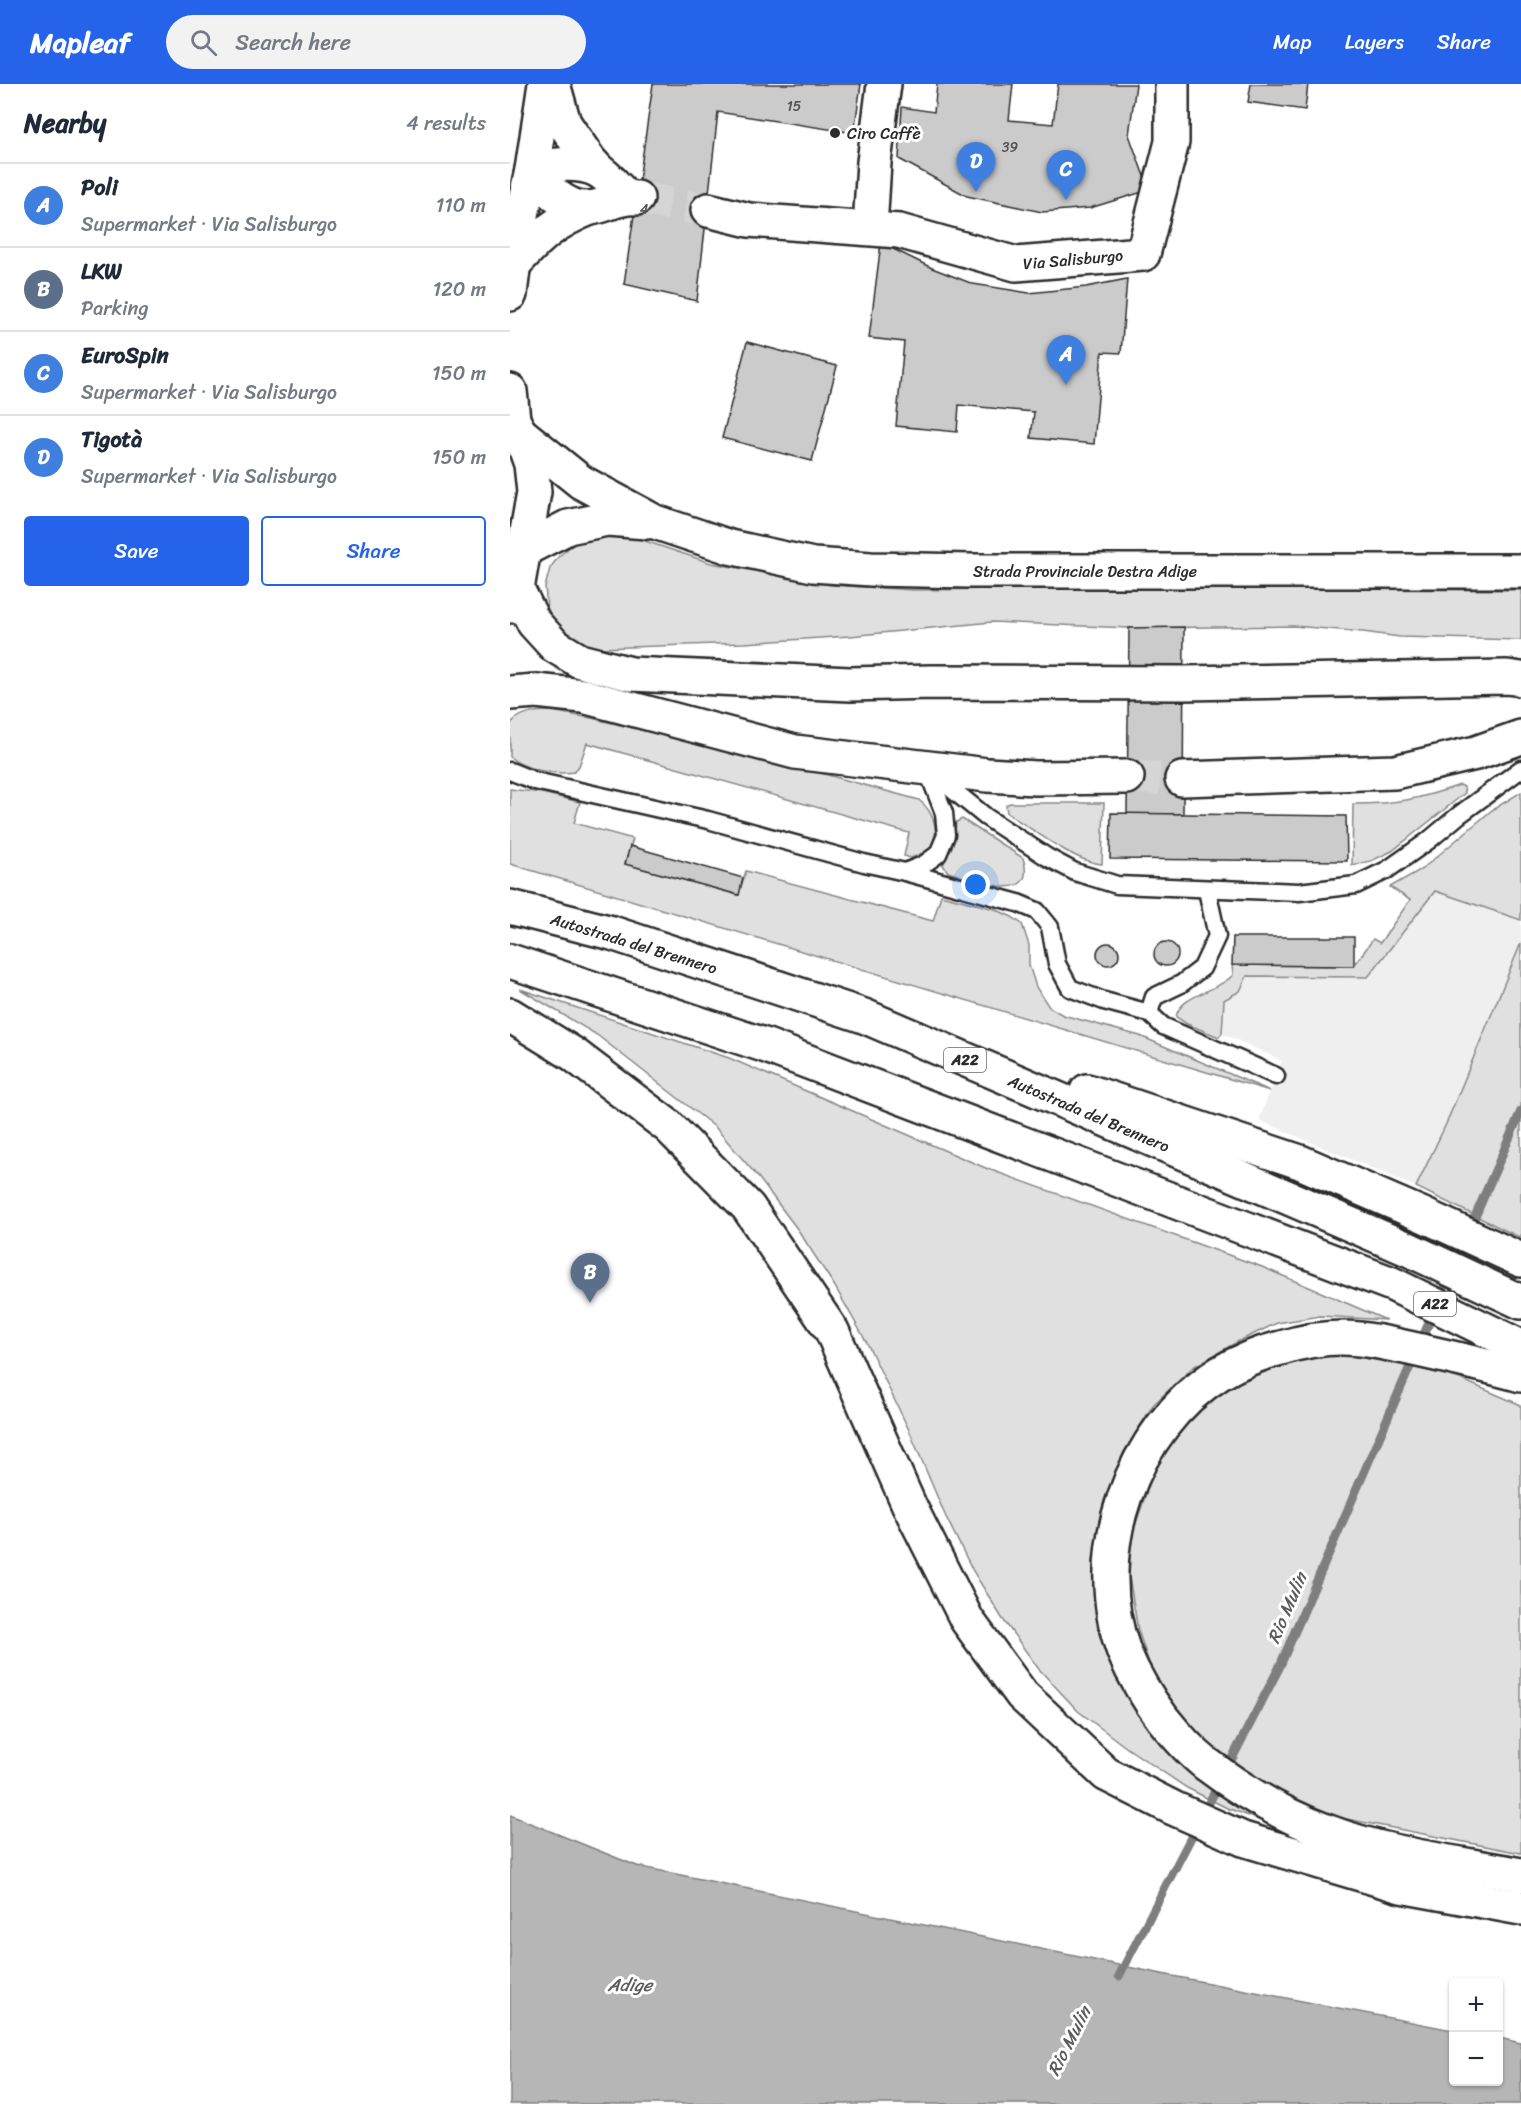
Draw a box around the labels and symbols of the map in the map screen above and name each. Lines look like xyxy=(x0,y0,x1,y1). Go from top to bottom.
house number: 15 xyxy=(787,94,802,119)
place label: Ciro Caffè xyxy=(847,119,921,148)
marker: Ciro Caffè xyxy=(828,126,842,140)
house number: 39 xyxy=(1002,135,1019,160)
pin: D xyxy=(956,142,996,192)
pin: C xyxy=(1046,150,1086,200)
house number: 4 xyxy=(640,197,649,222)
street label: Via Salisburgo xyxy=(1022,241,1124,278)
pin: A xyxy=(1046,336,1086,385)
street label: Strada Provinciale Destra Adige xyxy=(973,557,1197,586)
your location xyxy=(961,870,990,899)
street label: Autostrada del Brennero xyxy=(546,904,721,983)
road number: A22 xyxy=(944,1048,986,1072)
street label: Autostrada del Brennero xyxy=(1003,1066,1174,1161)
pin: B xyxy=(570,1254,610,1303)
road number: A22 xyxy=(1414,1292,1456,1316)
water label: Rio Mulin xyxy=(1258,1565,1317,1649)
water label: Adige xyxy=(607,1969,654,2001)
water label: Rio Mulin xyxy=(1038,1998,1101,2081)

